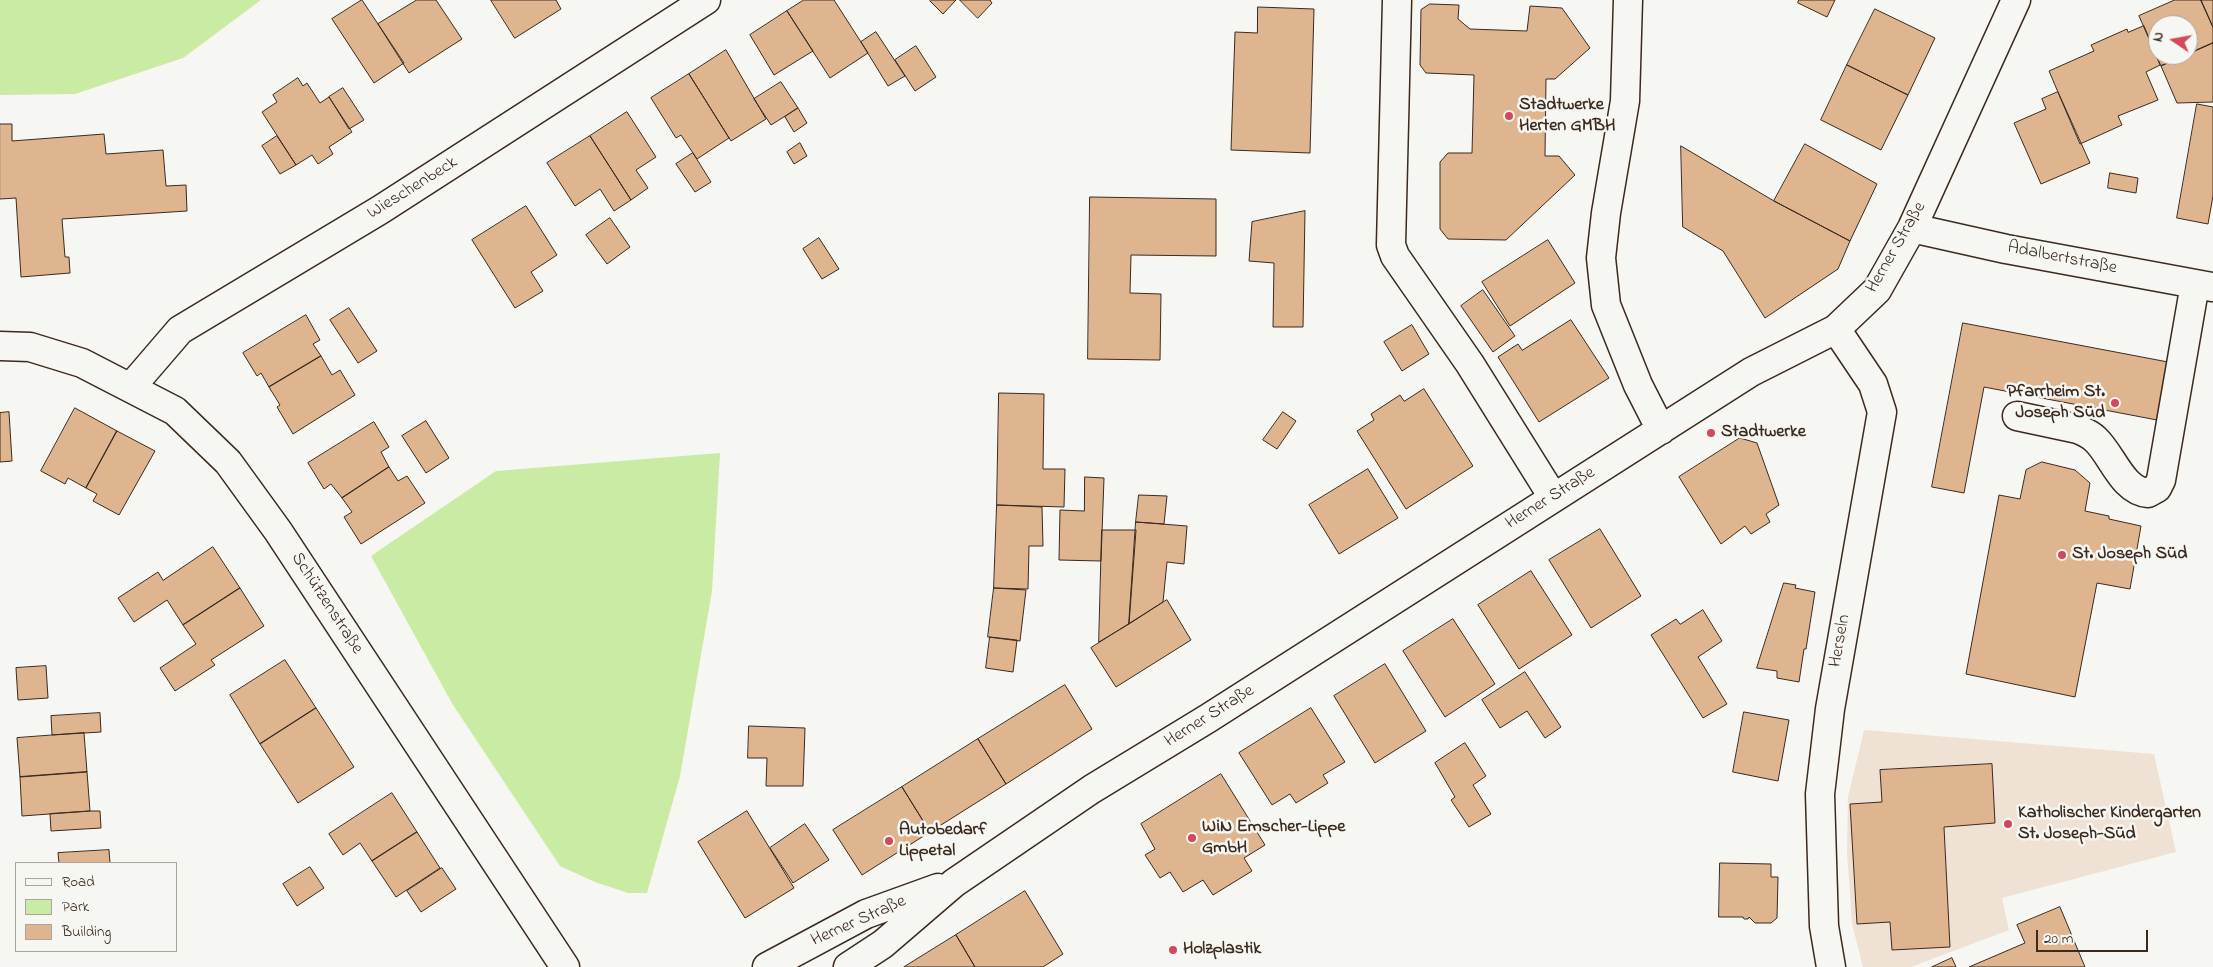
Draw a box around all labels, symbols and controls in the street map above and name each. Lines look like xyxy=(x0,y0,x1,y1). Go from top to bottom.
north arrow xyxy=(2148,15,2198,65)
text: N xyxy=(2148,30,2170,44)
place label: Stadtwerke Herten GMBH xyxy=(1519,95,1615,138)
marker: Stadtwerke Herten GMBH xyxy=(1503,110,1515,122)
street label: Wieschenbeck xyxy=(364,153,462,225)
street label: Herner Straße xyxy=(1862,199,1932,297)
street label: Adalbertstraße xyxy=(2005,238,2119,280)
place label: Pfarrheim St. Joseph Süd xyxy=(2007,382,2105,424)
marker: Pfarrheim St. Joseph Süd xyxy=(2109,397,2121,409)
place label: Stadtwerke xyxy=(1721,422,1806,444)
marker: Stadtwerke xyxy=(1705,427,1717,439)
street label: Herner Straße xyxy=(1502,463,1600,535)
place label: St. Joseph Süd xyxy=(2072,544,2187,566)
street label: Schützenstraße xyxy=(285,549,367,659)
marker: St. Joseph Süd xyxy=(2056,549,2068,561)
street label: Herseln xyxy=(1826,613,1856,669)
street label: Herner Straße xyxy=(1161,681,1259,753)
place label: Katholischer Kindergarten St. Joseph-Süd xyxy=(2018,803,2201,846)
place label: WiN Emscher-Lippe GmbH xyxy=(1202,817,1345,860)
marker: Katholischer Kindergarten St. Joseph-Süd xyxy=(2002,818,2014,830)
place label: Autobedarf Lippetal xyxy=(899,820,987,862)
marker: WiN Emscher-Lippe GmbH xyxy=(1186,832,1198,844)
marker: Autobedarf Lippetal xyxy=(883,835,895,847)
legend xyxy=(15,862,178,952)
text: Road xyxy=(62,871,95,893)
street label: Herner Straße xyxy=(808,891,910,953)
text: Park xyxy=(62,896,89,918)
scale bar xyxy=(2038,920,2150,952)
text: Building xyxy=(62,921,111,943)
text: 20 m xyxy=(2044,928,2073,950)
place label: Holzplastik xyxy=(1183,939,1261,961)
marker: Holzplastik xyxy=(1167,944,1179,956)

